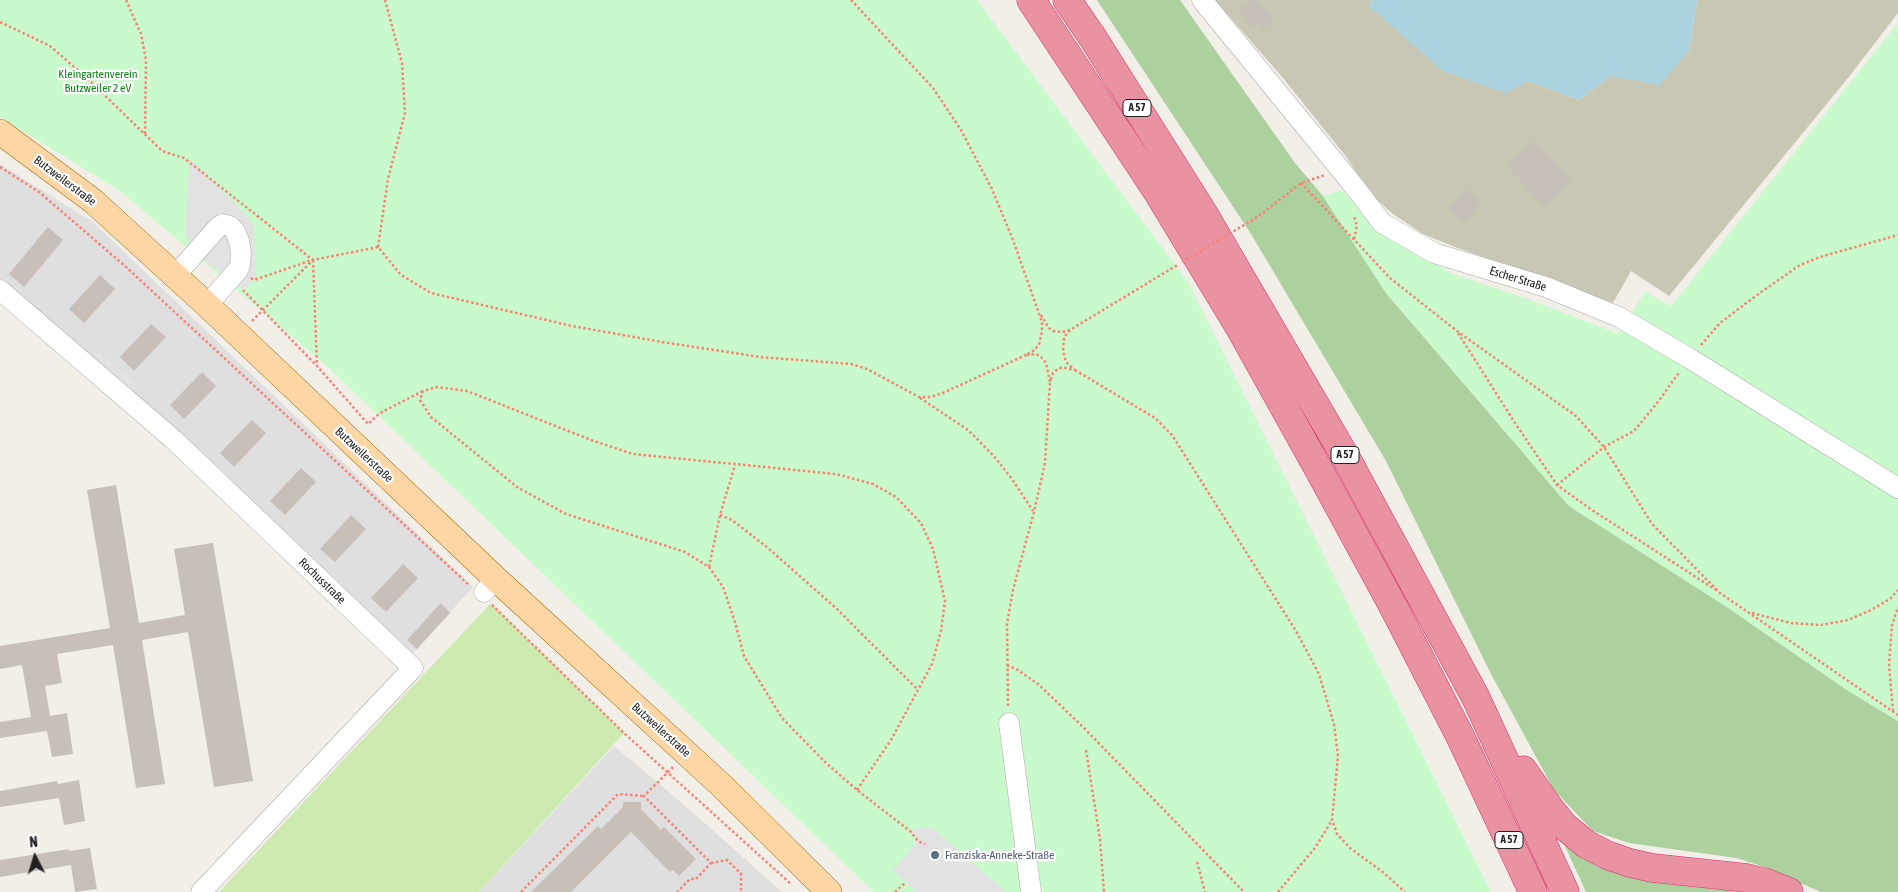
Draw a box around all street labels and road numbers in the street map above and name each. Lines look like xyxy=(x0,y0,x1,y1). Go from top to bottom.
road number: A 57 xyxy=(1123,100,1151,116)
street label: Butzweilerstraße xyxy=(31,153,99,209)
street label: Escher Straße xyxy=(1488,264,1548,294)
street label: Butzweilerstraße xyxy=(332,424,396,486)
road number: A 57 xyxy=(1331,446,1359,464)
street label: Rochusstraße xyxy=(296,555,348,607)
street label: Butzweilerstraße xyxy=(629,700,693,760)
road number: A 57 xyxy=(1495,832,1523,848)

